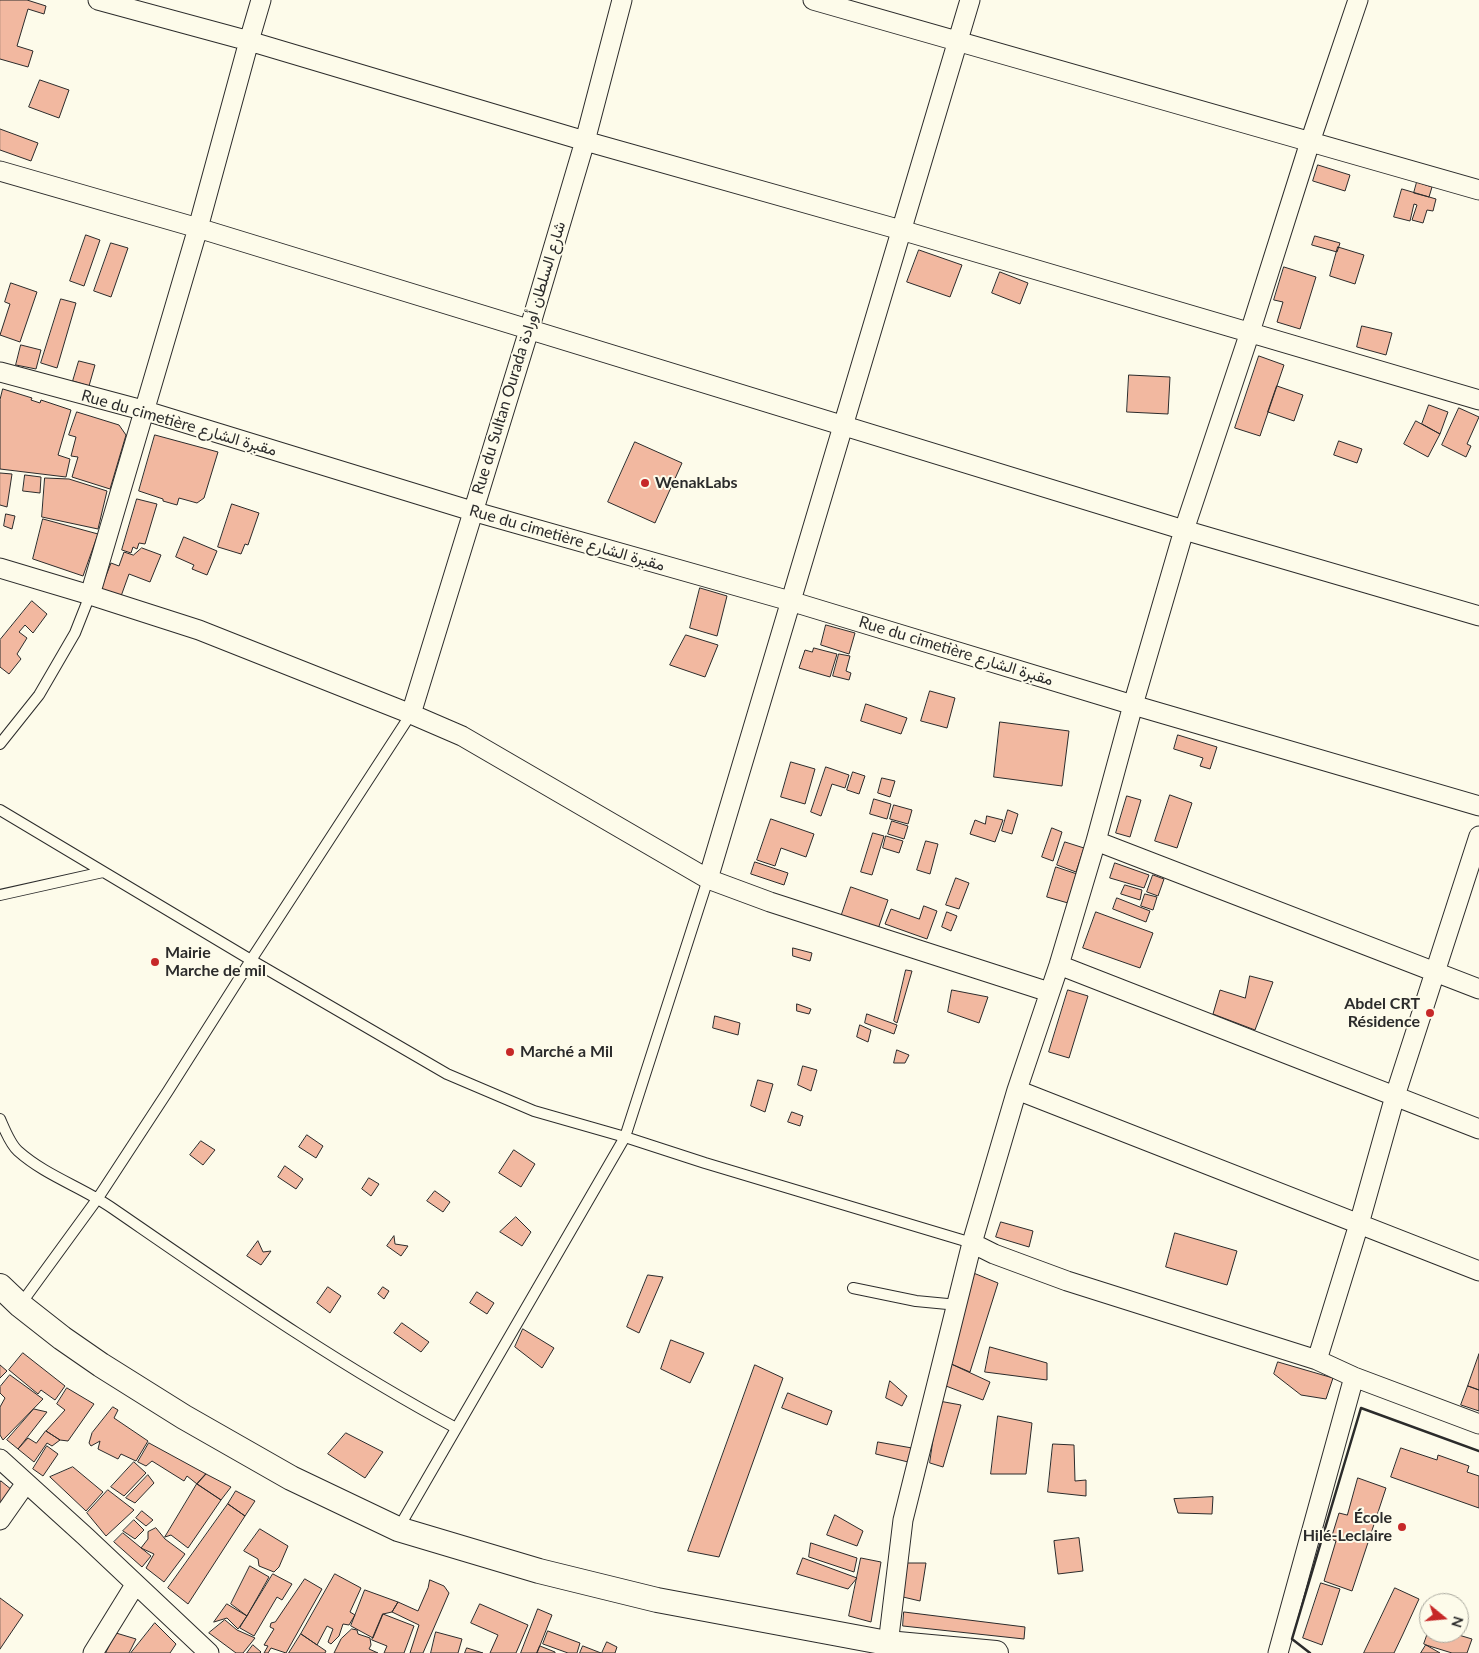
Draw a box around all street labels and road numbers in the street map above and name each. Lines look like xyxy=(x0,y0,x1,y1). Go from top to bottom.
street label: Rue du Sultan Ourada شارع السلطان أورادة xyxy=(468,219,570,497)
street label: Rue du cimetière مقبرة الشارع xyxy=(79,386,279,460)
street label: Rue du cimetière مقبرة الشارع xyxy=(467,501,667,575)
street label: Rue du cimetière مقبرة الشارع xyxy=(856,612,1056,690)

